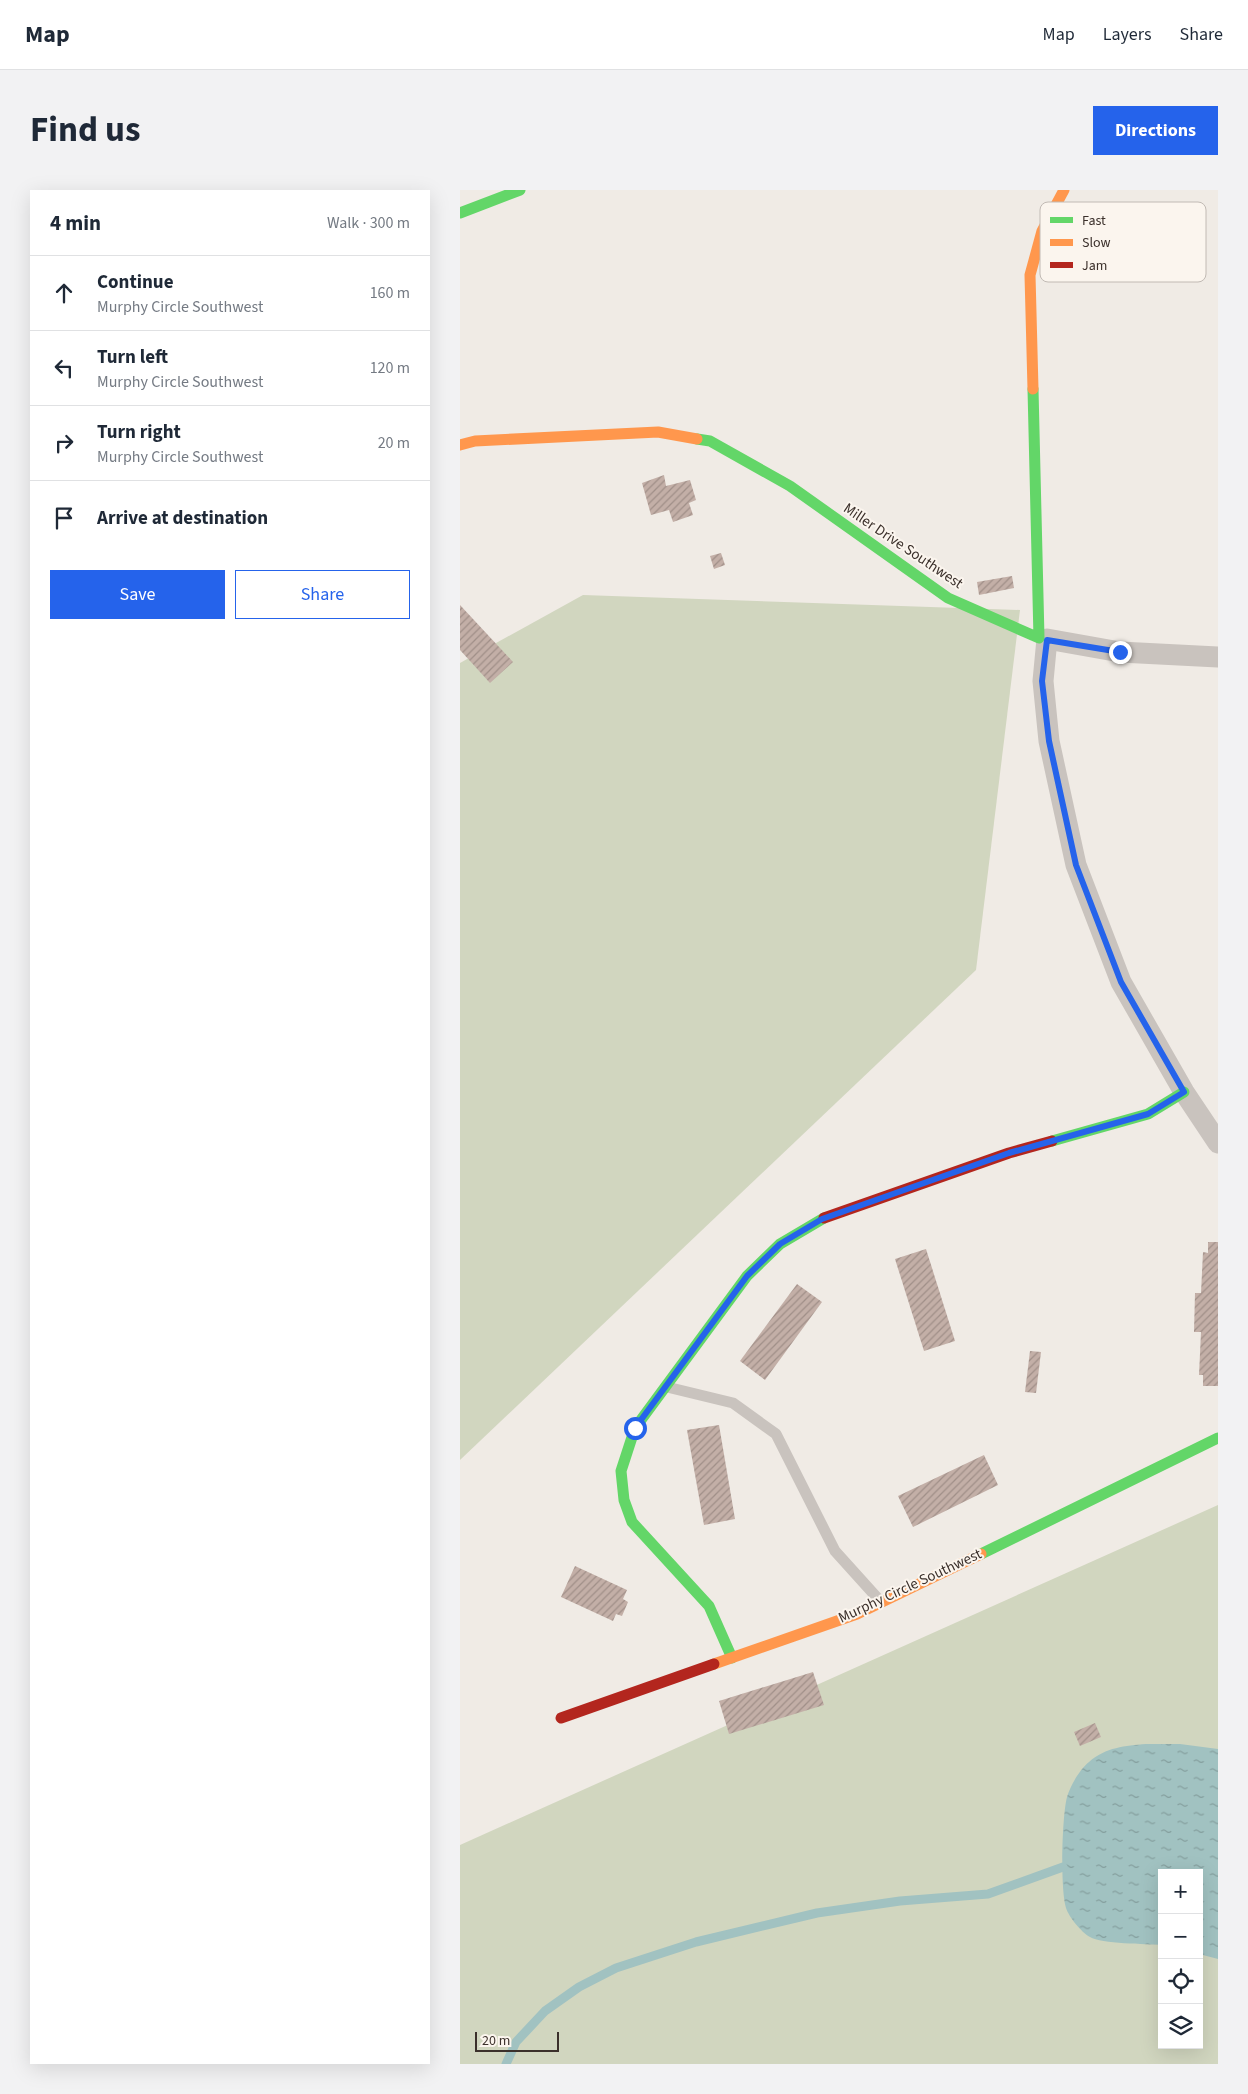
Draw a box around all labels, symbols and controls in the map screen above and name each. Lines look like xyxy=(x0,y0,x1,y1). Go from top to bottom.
text: Map xyxy=(25,17,70,52)
text: Map xyxy=(1043,22,1075,47)
text: Layers xyxy=(1103,22,1152,47)
text: Share xyxy=(1180,22,1223,47)
text: Find us xyxy=(30,105,140,155)
button: Directions xyxy=(1093,106,1218,155)
legend xyxy=(1040,202,1206,282)
text: 4 min xyxy=(50,208,101,238)
text: Fast xyxy=(1082,211,1106,231)
text: Walk · 300 m xyxy=(327,212,410,234)
text: Slow xyxy=(1082,233,1111,253)
text: Jam xyxy=(1082,256,1107,276)
text: Continue xyxy=(97,269,174,296)
icon: ahead xyxy=(50,279,78,307)
text: 160 m xyxy=(370,282,410,304)
text: Murphy Circle Southwest xyxy=(97,296,263,318)
text: Turn left xyxy=(97,344,168,371)
icon: left xyxy=(50,354,78,382)
text: 120 m xyxy=(370,357,410,379)
text: Murphy Circle Southwest xyxy=(97,371,263,393)
text: Turn right xyxy=(97,419,181,446)
icon: right xyxy=(50,429,78,457)
text: 20 m xyxy=(378,432,410,454)
text: Murphy Circle Southwest xyxy=(97,446,263,468)
street label: Miller Drive Southwest xyxy=(839,498,967,594)
icon: arrive xyxy=(50,504,78,532)
text: Arrive at destination xyxy=(97,505,268,532)
button: Save xyxy=(50,570,225,619)
button: Share xyxy=(235,570,410,619)
route end xyxy=(1109,641,1132,664)
route start xyxy=(624,1417,647,1440)
street label: Murphy Circle Southwest xyxy=(835,1544,985,1628)
map controls xyxy=(1158,1869,1203,2049)
button: + xyxy=(1158,1869,1203,1914)
button: − xyxy=(1158,1914,1203,1959)
button: locate xyxy=(1158,1959,1203,2004)
button: layers xyxy=(1158,2004,1203,2049)
scale bar xyxy=(475,2029,559,2052)
text: 20 m xyxy=(482,2031,510,2051)

